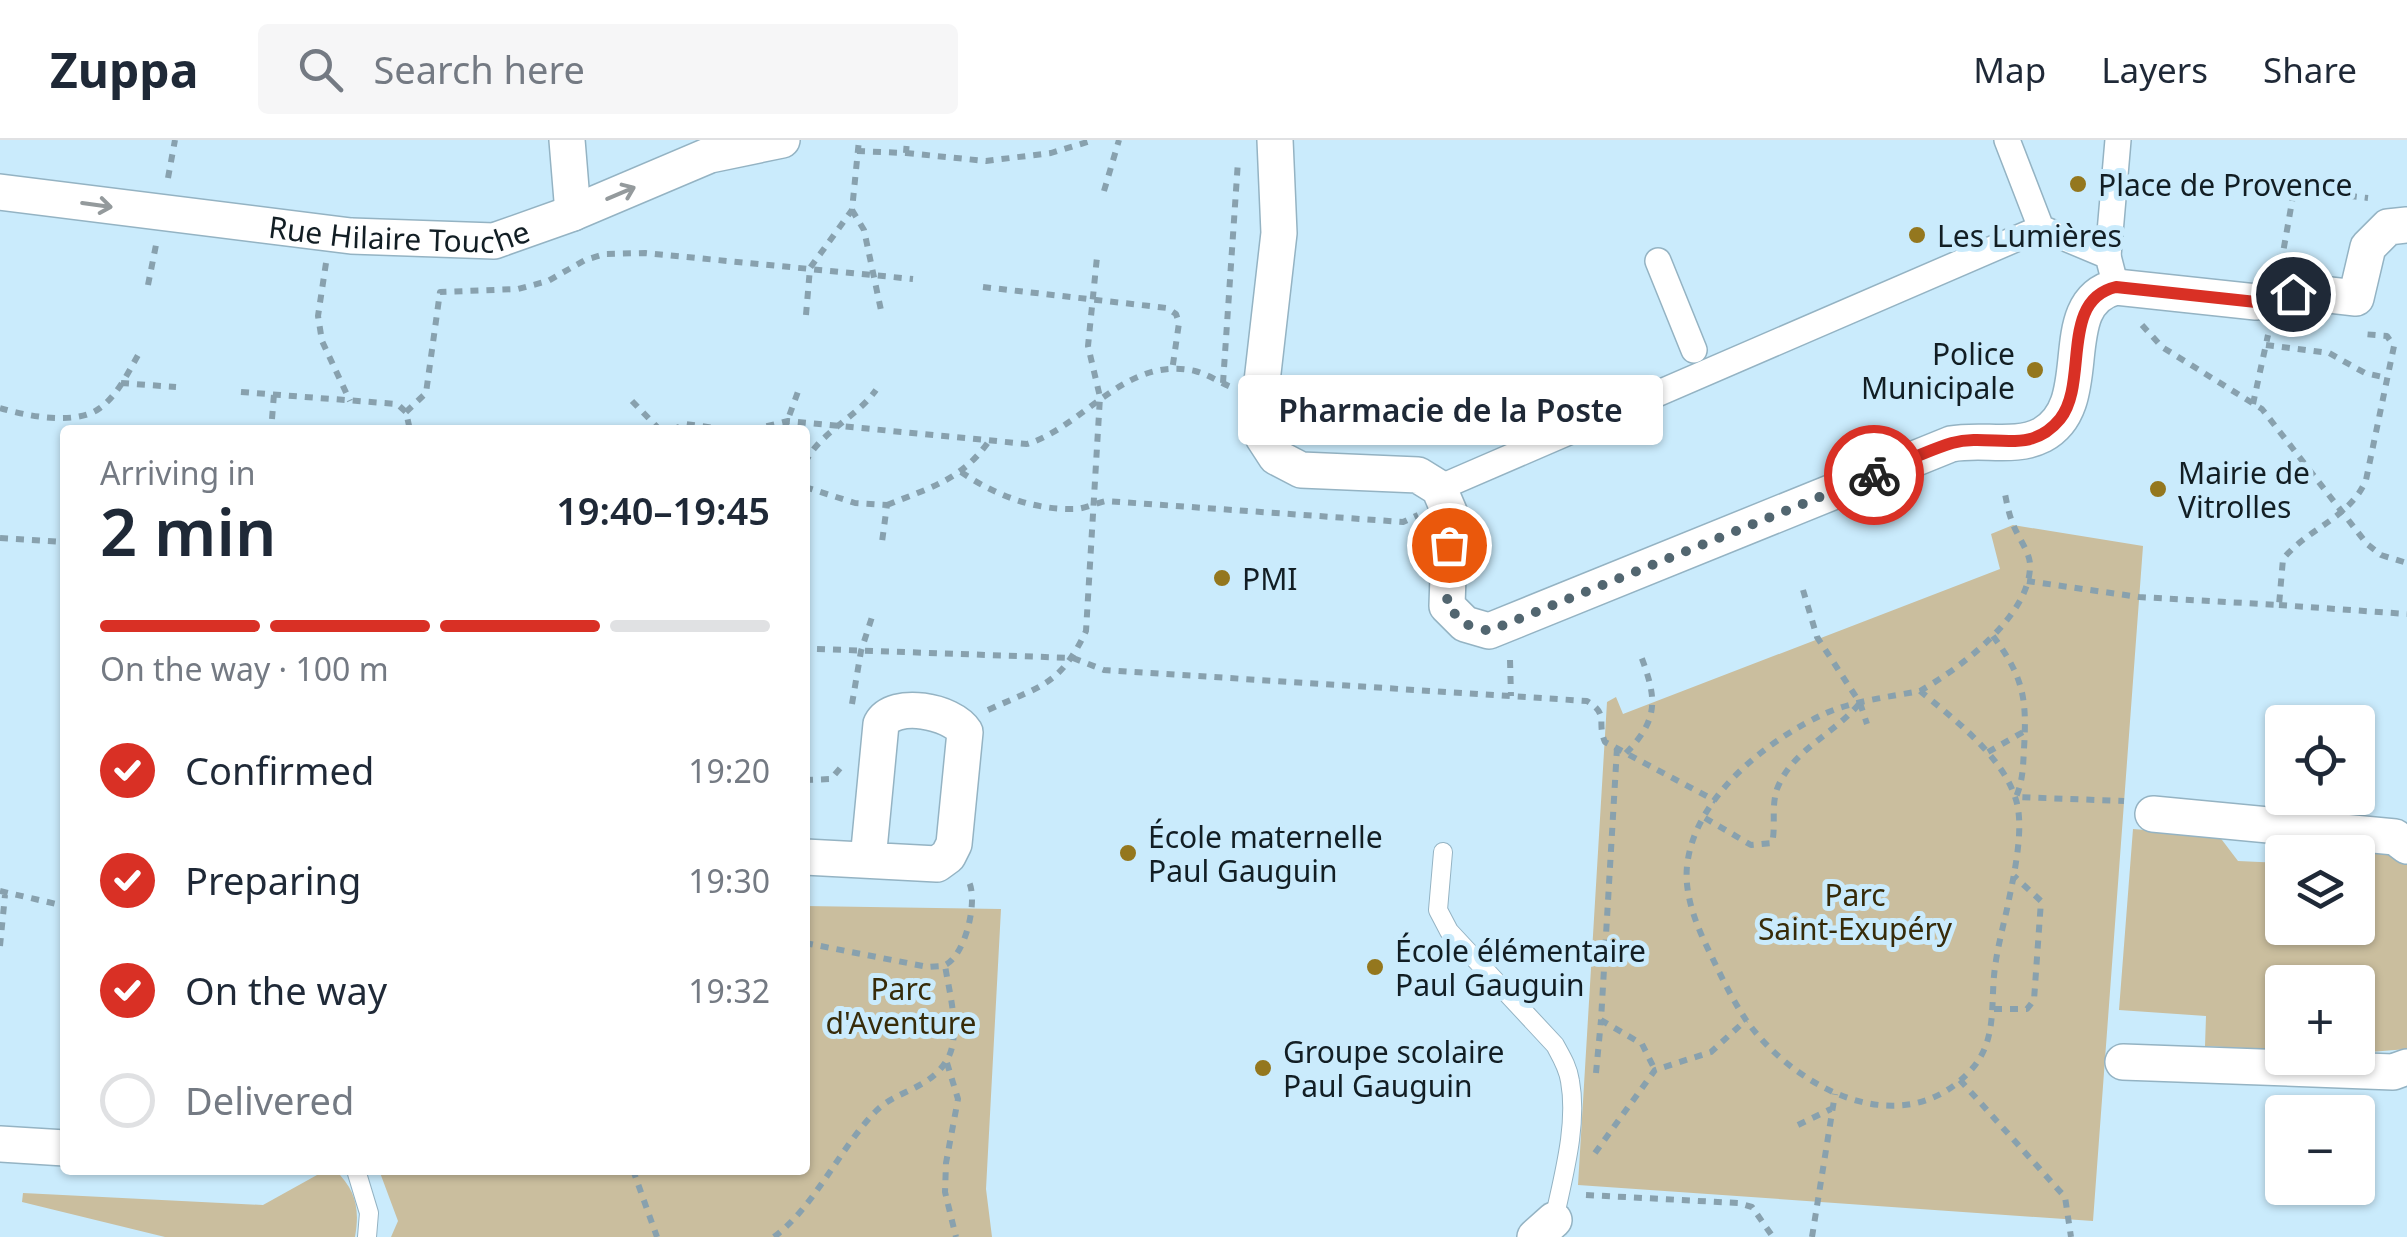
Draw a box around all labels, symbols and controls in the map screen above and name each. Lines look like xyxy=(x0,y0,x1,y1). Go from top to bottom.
search box xyxy=(258,24,958,114)
text: Zuppa xyxy=(50,37,198,102)
icon: search xyxy=(293,42,348,97)
text: Search here xyxy=(373,43,585,95)
text: Map xyxy=(1973,46,2046,93)
text: Layers xyxy=(2101,46,2208,93)
text: Share xyxy=(2263,46,2357,93)
place label: Place de Provence xyxy=(2098,164,2353,205)
marker: Place de Provence xyxy=(2067,173,2089,195)
one-way arrow xyxy=(605,183,636,201)
one-way arrow xyxy=(80,197,112,215)
street label: Rue Hilaire Touche xyxy=(266,205,535,262)
place label: Les Lumières xyxy=(1937,215,2122,256)
marker: Les Lumières xyxy=(1906,224,1928,246)
pin xyxy=(2251,252,2336,337)
icon: home xyxy=(2266,267,2321,322)
place label: Police Municipale xyxy=(1861,333,2015,408)
marker: Police Municipale xyxy=(2024,359,2046,381)
callout: Pharmacie de la Poste xyxy=(1236,375,1662,445)
text: Pharmacie de la Poste xyxy=(1278,388,1623,431)
courier xyxy=(1824,425,1924,525)
icon: bike xyxy=(1847,448,1902,503)
text: Arriving in xyxy=(100,451,255,494)
place label: Mairie de Vitrolles xyxy=(2178,452,2310,527)
marker: Mairie de Vitrolles xyxy=(2147,478,2169,500)
text: 19:40–19:45 xyxy=(556,484,770,536)
text: 2 min xyxy=(100,487,276,575)
pin xyxy=(1407,503,1492,588)
icon: bag xyxy=(1422,518,1477,573)
place label: PMI xyxy=(1242,558,1298,599)
marker: PMI xyxy=(1211,567,1233,589)
text: On the way · 100 m xyxy=(100,647,389,690)
map controls xyxy=(2265,705,2375,1205)
button: locate xyxy=(2265,705,2375,815)
icon: check xyxy=(100,743,155,798)
text: Confirmed xyxy=(185,744,374,796)
text: 19:20 xyxy=(688,749,770,792)
place label: École maternelle Paul Gauguin xyxy=(1148,816,1383,891)
button: layers xyxy=(2265,835,2375,945)
marker: École maternelle Paul Gauguin xyxy=(1117,842,1139,864)
icon: check xyxy=(100,853,155,908)
text: Preparing xyxy=(185,854,361,906)
text: 19:30 xyxy=(688,859,770,902)
park label: Parc Saint-Exupéry xyxy=(1758,874,1953,949)
place label: École élémentaire Paul Gauguin xyxy=(1395,930,1646,1005)
marker: École élémentaire Paul Gauguin xyxy=(1364,956,1386,978)
icon: check xyxy=(100,963,155,1018)
text: On the way xyxy=(185,964,387,1016)
button: + xyxy=(2265,965,2375,1075)
park label: Parc d'Aventure xyxy=(825,968,977,1043)
text: 19:32 xyxy=(688,969,770,1012)
place label: Groupe scolaire Paul Gauguin xyxy=(1283,1031,1504,1106)
marker: Groupe scolaire Paul Gauguin xyxy=(1252,1057,1274,1079)
text: Delivered xyxy=(185,1074,354,1126)
button: − xyxy=(2265,1095,2375,1205)

